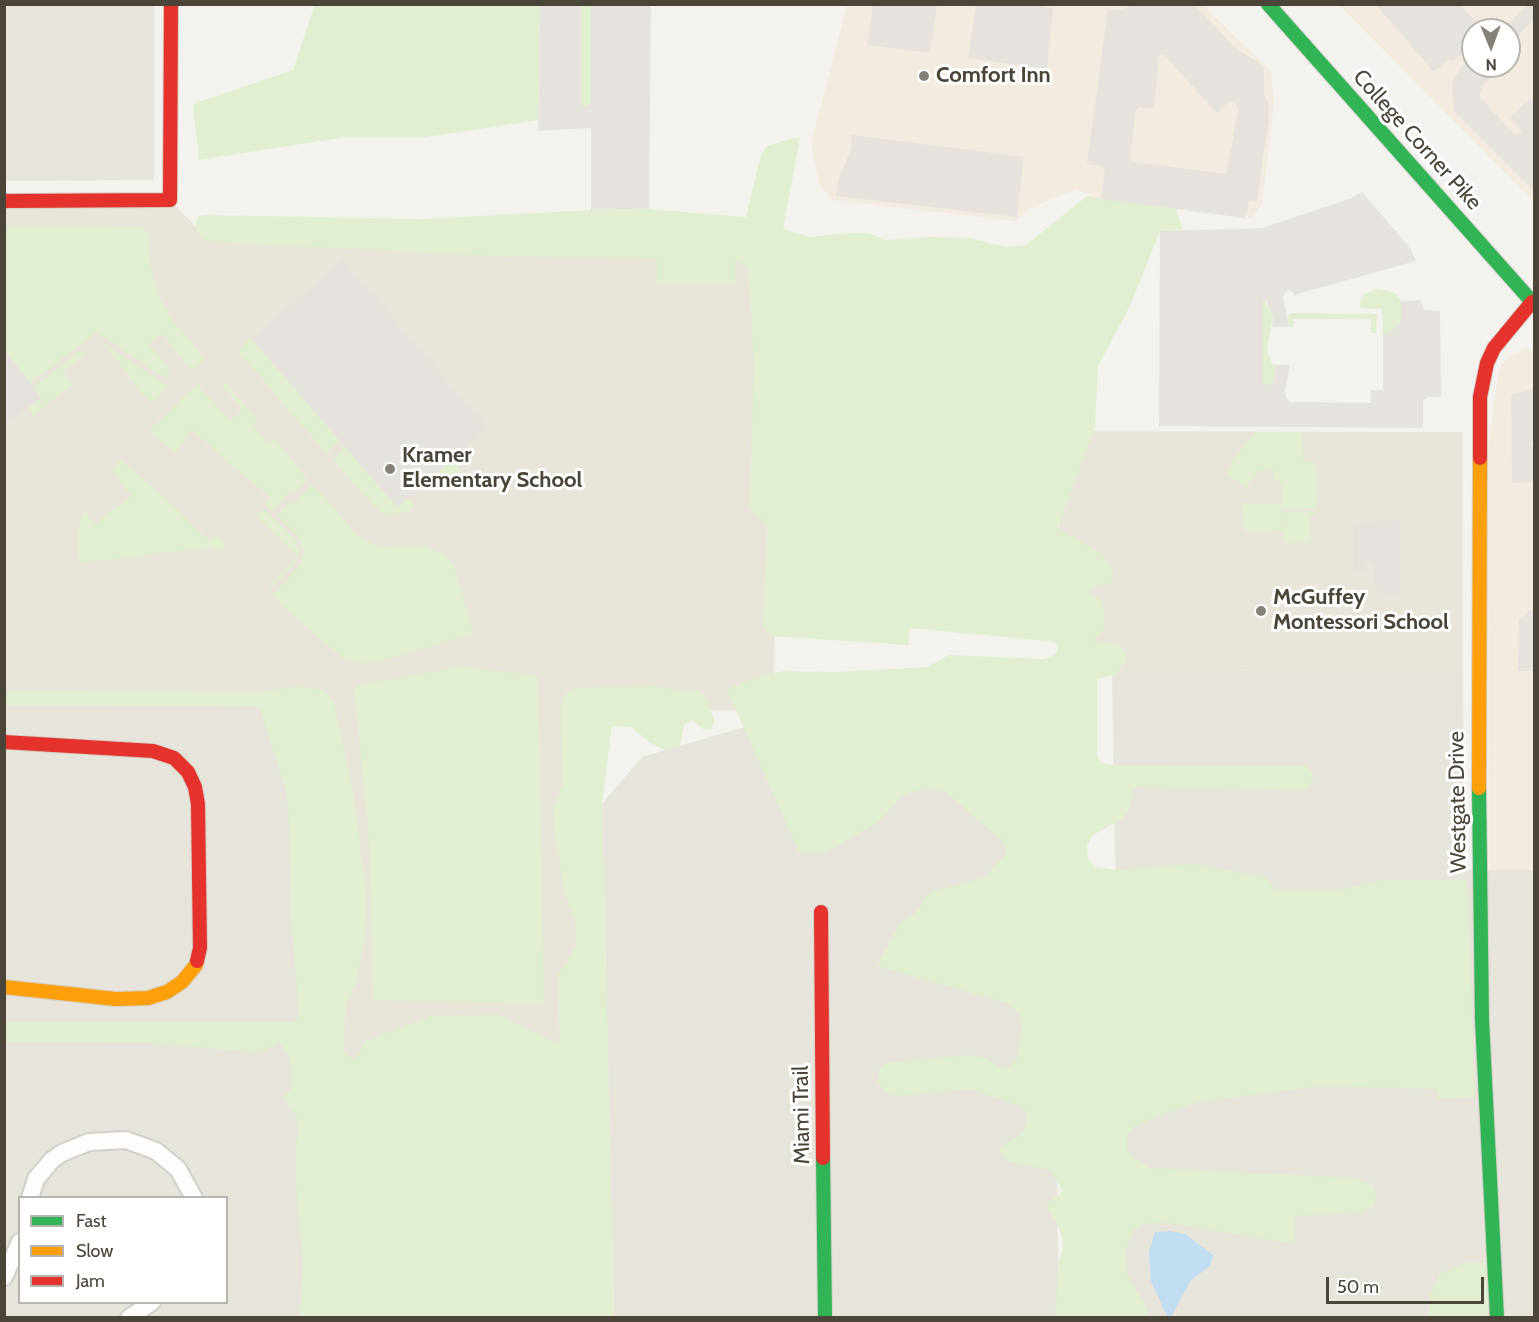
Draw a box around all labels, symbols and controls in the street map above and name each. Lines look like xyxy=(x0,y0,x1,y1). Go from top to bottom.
north arrow xyxy=(1461,18,1521,78)
text: N xyxy=(1485,55,1497,74)
place label: Comfort Inn xyxy=(936,63,1051,89)
street label: College Corner Pike xyxy=(1347,64,1487,216)
marker: Comfort Inn xyxy=(917,69,931,83)
place label: Kramer Elementary School xyxy=(402,443,582,494)
marker: Kramer Elementary School xyxy=(383,462,397,476)
place label: McGuffey Montessori School xyxy=(1273,585,1449,636)
marker: McGuffey Montessori School xyxy=(1254,604,1268,618)
street label: Westgate Drive xyxy=(1444,731,1472,873)
street label: Miami Trail xyxy=(788,1065,816,1165)
legend xyxy=(18,1196,228,1304)
text: Fast xyxy=(76,1210,107,1232)
text: Slow xyxy=(76,1240,113,1262)
scale bar xyxy=(1329,1265,1486,1303)
text: Jam xyxy=(76,1270,105,1292)
text: 50 m xyxy=(1337,1276,1379,1298)

